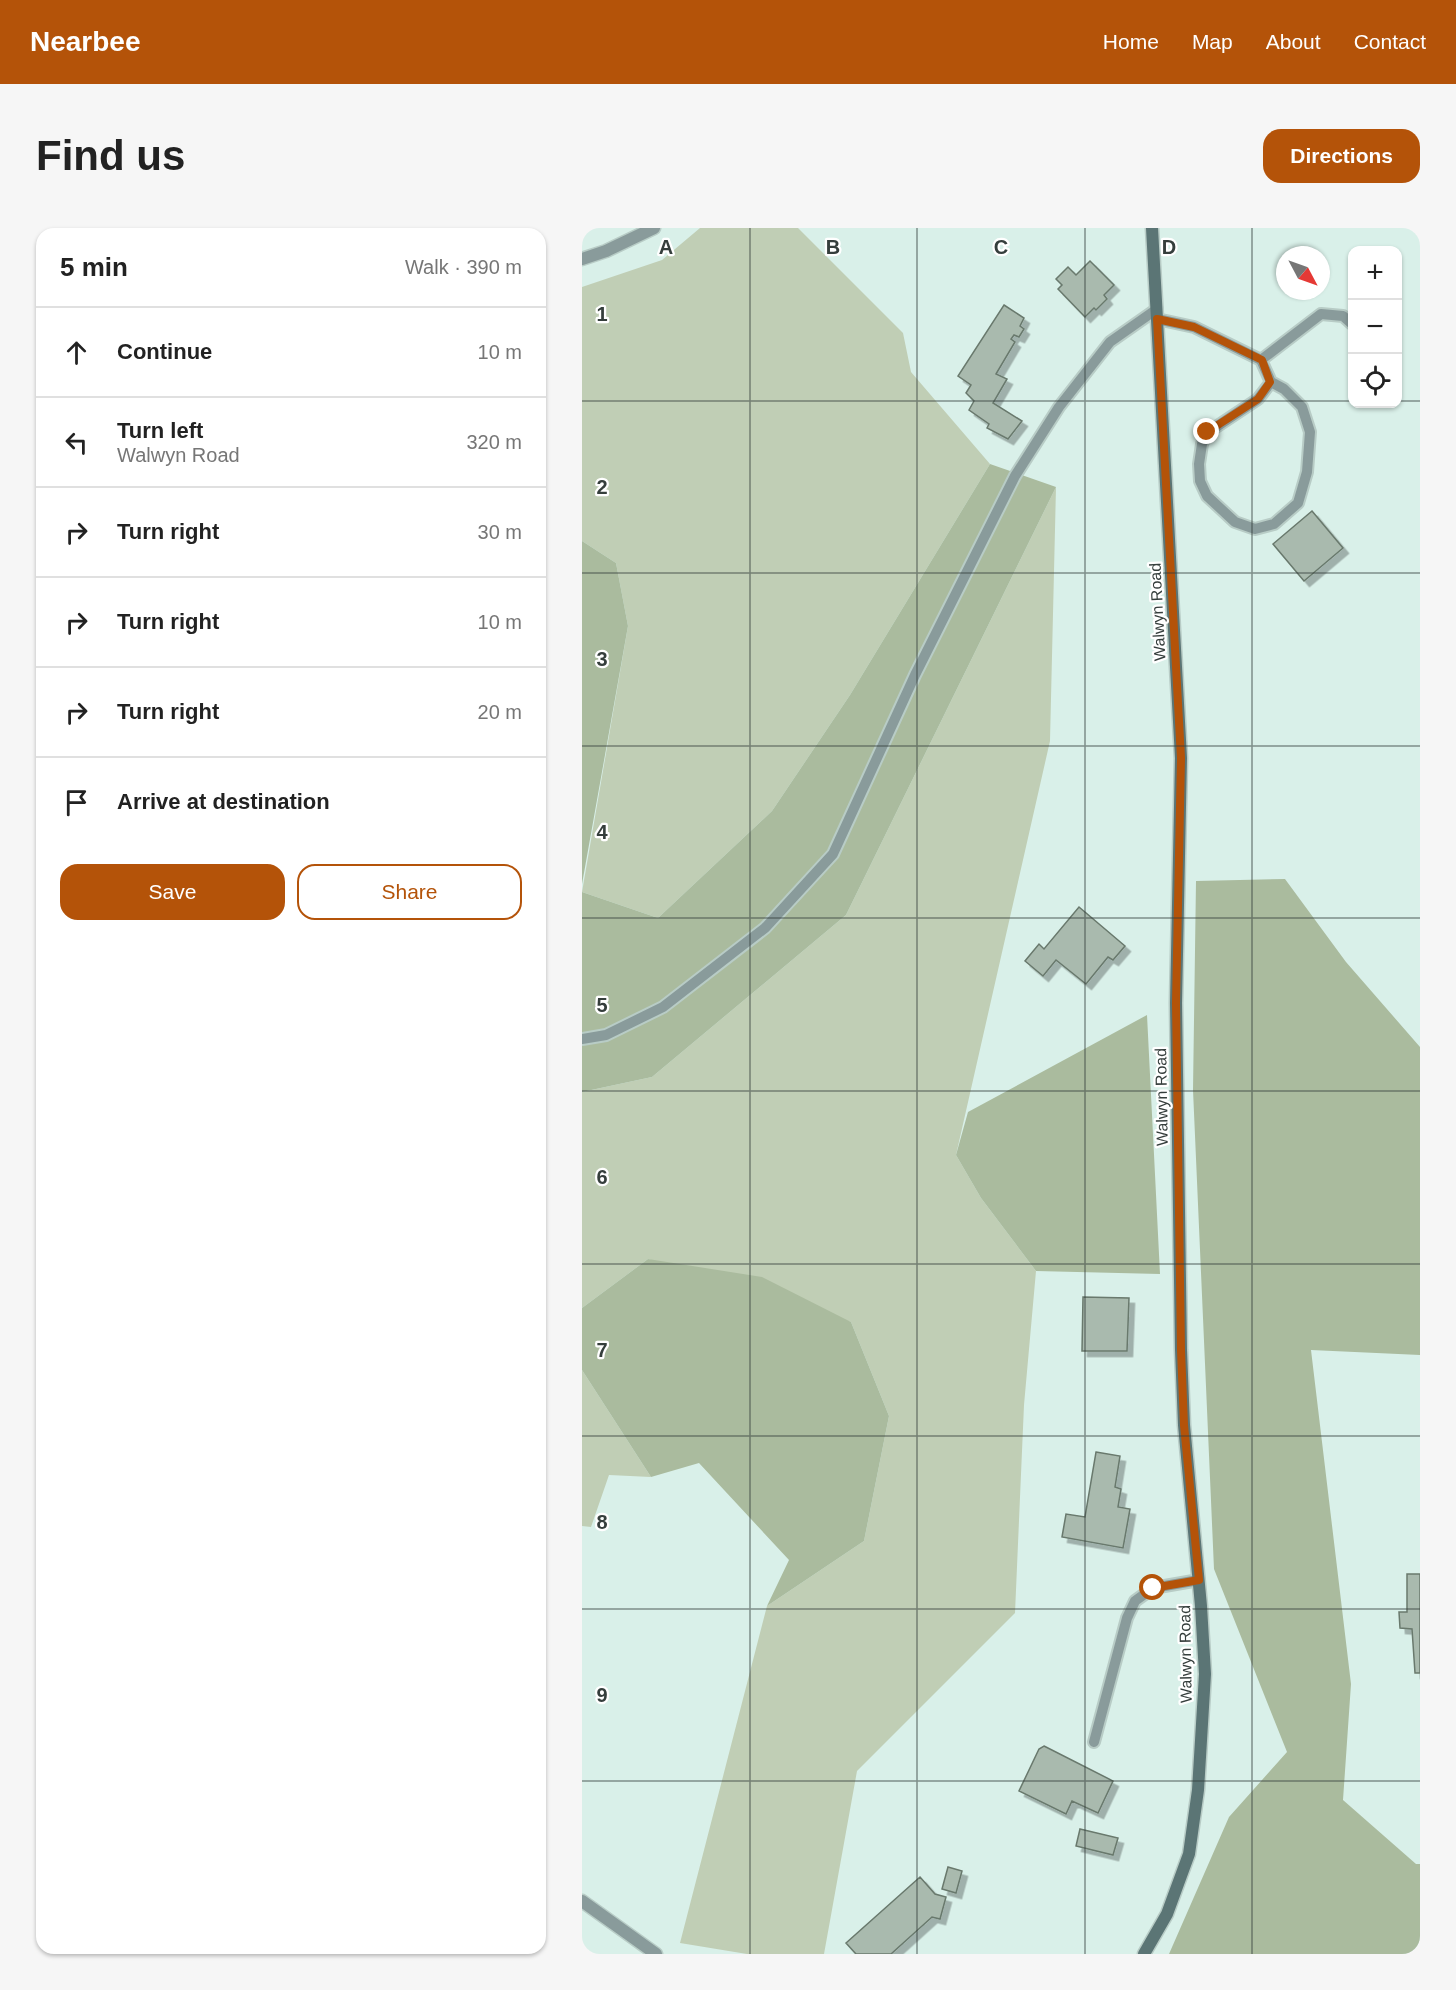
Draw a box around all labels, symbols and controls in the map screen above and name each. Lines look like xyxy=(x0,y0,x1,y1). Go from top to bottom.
text: Nearbee xyxy=(30,26,141,57)
text: Home xyxy=(1103,30,1159,53)
text: Map xyxy=(1192,30,1233,53)
text: About xyxy=(1266,30,1321,53)
text: Contact xyxy=(1354,30,1426,53)
button: Directions xyxy=(1263,129,1420,183)
text: Find us xyxy=(36,132,185,179)
text: A xyxy=(659,236,673,258)
text: B xyxy=(826,236,840,258)
text: C xyxy=(994,236,1008,258)
text: D xyxy=(1162,236,1176,258)
north arrow xyxy=(1276,246,1330,300)
map controls xyxy=(1348,246,1402,408)
button: + xyxy=(1348,246,1402,300)
text: 5 min xyxy=(60,252,128,282)
text: Walk · 390 m xyxy=(405,256,522,278)
button: − xyxy=(1348,300,1402,354)
text: 1 xyxy=(596,303,608,325)
icon: ahead xyxy=(60,336,93,369)
text: Continue xyxy=(117,339,212,364)
text: 10 m xyxy=(478,341,522,363)
button: locate xyxy=(1348,354,1402,408)
text: Turn left xyxy=(117,418,203,443)
route end xyxy=(1193,418,1219,444)
icon: left xyxy=(60,426,93,459)
text: 320 m xyxy=(466,431,522,453)
text: Walwyn Road xyxy=(117,444,240,466)
text: 2 xyxy=(596,476,608,498)
icon: right xyxy=(60,516,93,549)
text: Turn right xyxy=(117,519,219,544)
text: 30 m xyxy=(478,521,522,543)
street label: Walwyn Road xyxy=(1146,563,1169,661)
icon: right xyxy=(60,606,93,639)
text: Turn right xyxy=(117,609,219,634)
text: 10 m xyxy=(478,611,522,633)
text: 3 xyxy=(596,648,608,670)
icon: right xyxy=(60,696,93,729)
text: Turn right xyxy=(117,699,219,724)
text: 20 m xyxy=(478,701,522,723)
icon: arrive xyxy=(60,786,93,819)
text: Arrive at destination xyxy=(117,789,330,814)
text: 4 xyxy=(596,821,608,843)
button: Save xyxy=(60,864,285,920)
button: Share xyxy=(297,864,522,920)
text: 5 xyxy=(596,994,608,1016)
street label: Walwyn Road xyxy=(1152,1048,1171,1146)
text: 6 xyxy=(596,1166,608,1188)
text: 7 xyxy=(596,1339,608,1361)
text: 8 xyxy=(596,1511,608,1533)
route start xyxy=(1139,1574,1165,1600)
street label: Walwyn Road xyxy=(1176,1605,1195,1703)
text: 9 xyxy=(596,1684,608,1706)

